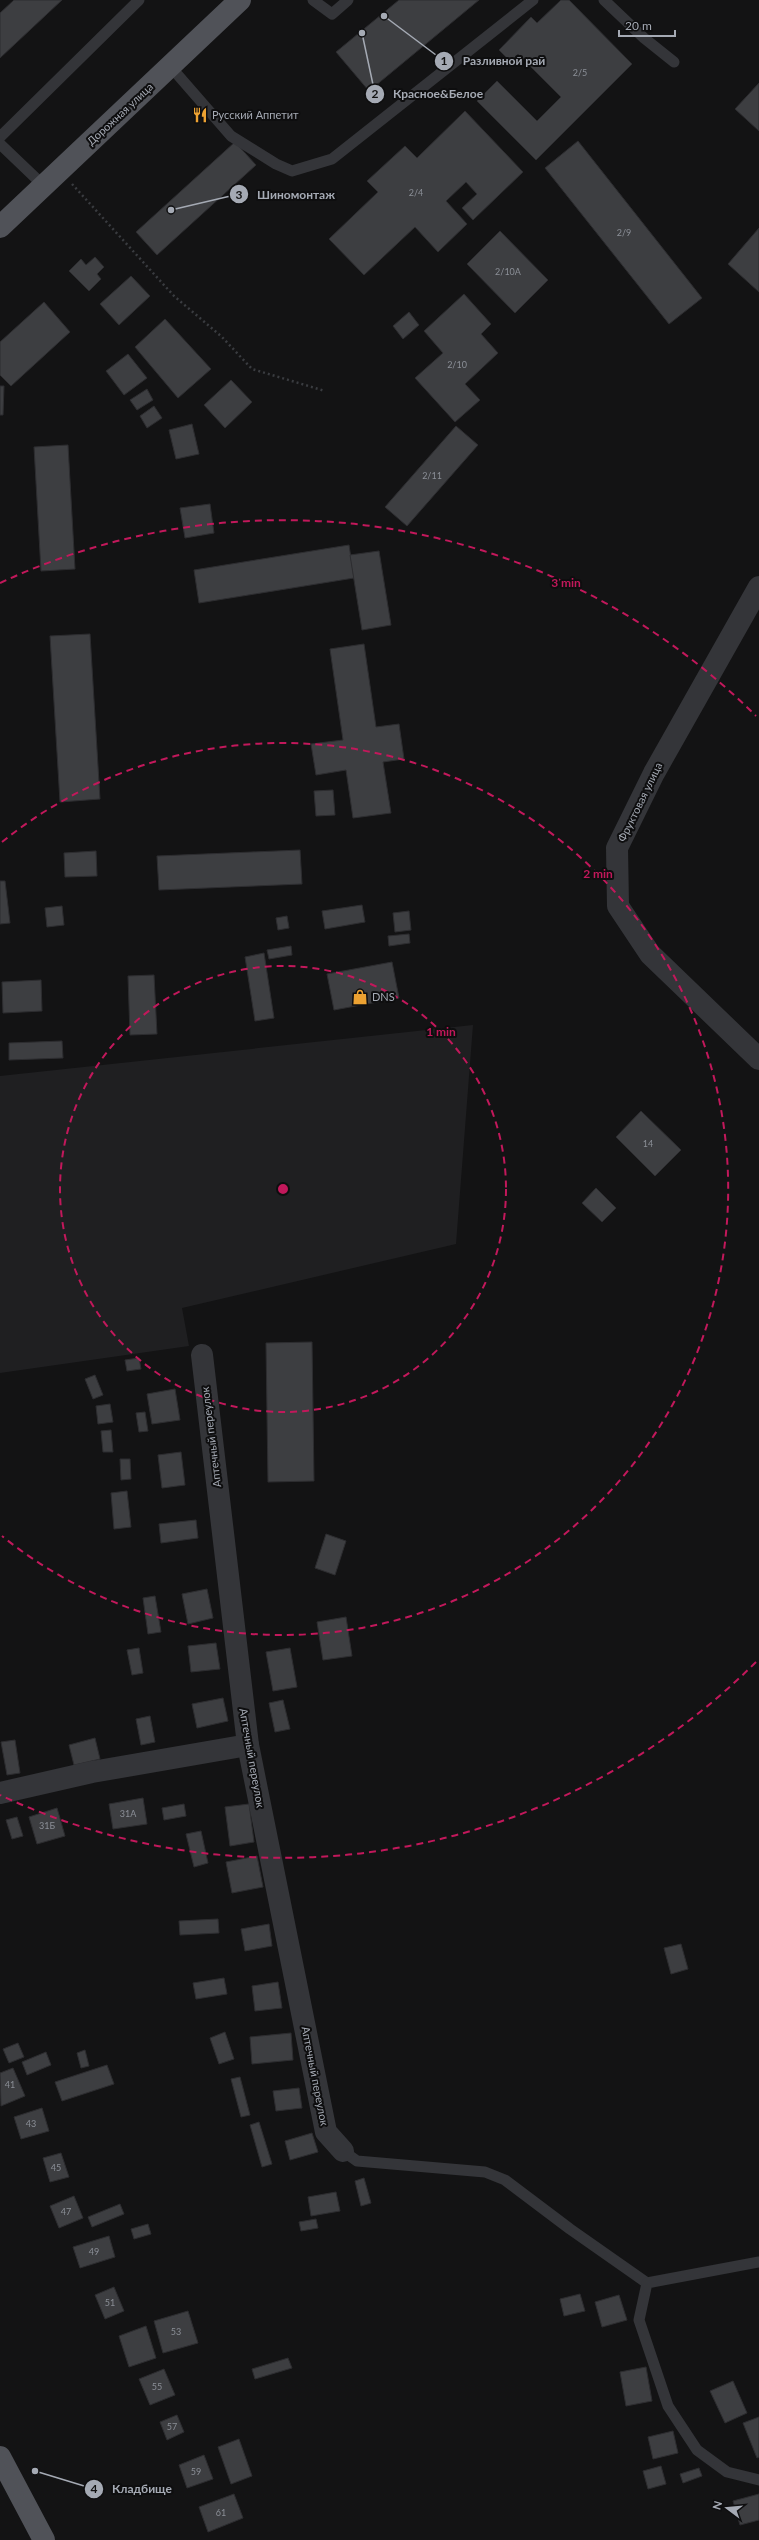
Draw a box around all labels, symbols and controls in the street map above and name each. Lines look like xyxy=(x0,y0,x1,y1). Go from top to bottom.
scale bar xyxy=(619,12,675,38)
text: 20 m xyxy=(625,18,652,33)
callout: Разливной рай xyxy=(434,49,553,73)
text: 1 xyxy=(441,53,448,68)
text: Разливной рай xyxy=(463,53,545,68)
house number: 2/5 xyxy=(573,67,587,78)
street label: Дорожная улица xyxy=(84,80,155,147)
callout: Красное&Белое xyxy=(365,82,492,106)
text: 2 xyxy=(372,86,379,101)
text: Красное&Белое xyxy=(393,86,484,101)
restaurant icon: Русский Аппетит xyxy=(191,106,209,124)
place label: Русский Аппетит xyxy=(212,108,299,121)
callout: Шиномонтаж xyxy=(229,182,343,206)
text: 3 xyxy=(236,187,243,202)
text: Шиномонтаж xyxy=(257,187,335,202)
house number: 2/4 xyxy=(409,187,423,198)
house number: 2/9 xyxy=(617,227,631,238)
house number: 2/10А xyxy=(495,266,522,277)
house number: 2/10 xyxy=(447,359,467,370)
house number: 2/11 xyxy=(422,470,442,481)
text: 3 min xyxy=(551,575,581,590)
street label: Фруктовая улица xyxy=(615,760,664,844)
text: 2 min xyxy=(583,866,613,881)
shop icon: DNS xyxy=(351,988,369,1006)
place label: DNS xyxy=(372,990,395,1003)
text: 1 min xyxy=(426,1024,456,1039)
house number: 14 xyxy=(643,1138,653,1149)
centre of rings xyxy=(276,1182,290,1196)
street label: Аптечный переулок xyxy=(198,1386,223,1488)
street label: Аптечный переулок xyxy=(237,1707,268,1809)
house number: 31А xyxy=(120,1808,137,1819)
house number: 31Б xyxy=(39,1820,55,1831)
street label: Аптечный переулок xyxy=(299,2025,332,2127)
house number: 41 xyxy=(5,2079,15,2090)
house number: 43 xyxy=(26,2118,36,2129)
house number: 45 xyxy=(51,2162,61,2173)
house number: 47 xyxy=(61,2206,71,2217)
house number: 49 xyxy=(89,2246,99,2257)
house number: 51 xyxy=(105,2297,115,2308)
house number: 53 xyxy=(171,2326,181,2337)
house number: 55 xyxy=(152,2381,162,2392)
house number: 57 xyxy=(167,2421,177,2432)
house number: 59 xyxy=(191,2466,201,2477)
callout: Кладбище xyxy=(84,2477,180,2501)
text: 4 xyxy=(91,2481,98,2496)
text: Кладбище xyxy=(112,2481,173,2496)
north arrow xyxy=(707,2488,747,2528)
text: N xyxy=(709,2499,724,2511)
house number: 61 xyxy=(216,2507,226,2518)

